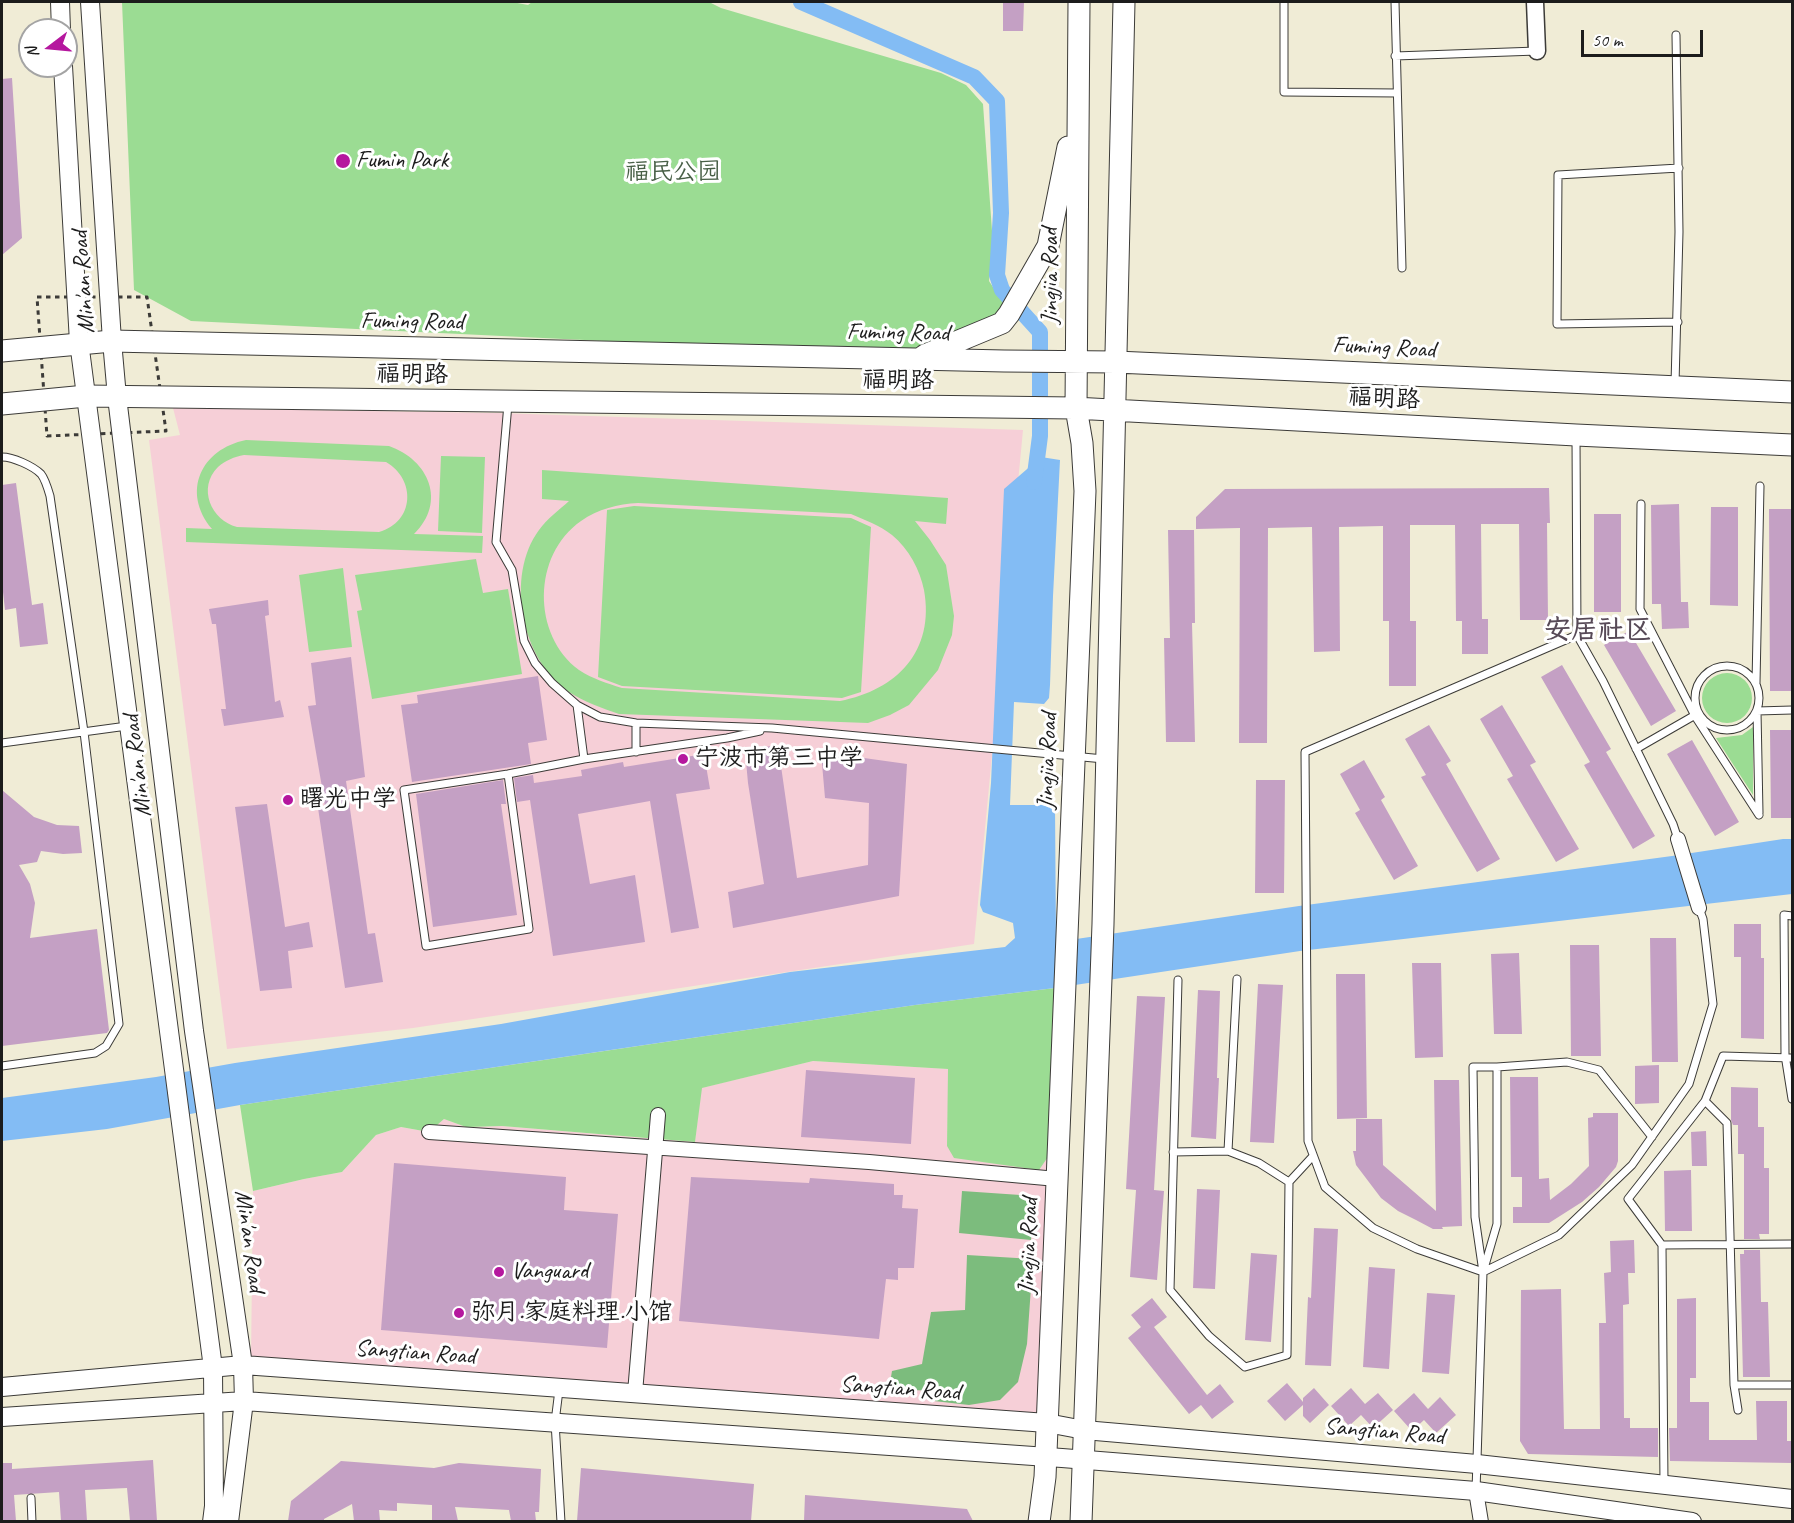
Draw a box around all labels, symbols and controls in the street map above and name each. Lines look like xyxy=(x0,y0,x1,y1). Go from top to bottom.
north arrow xyxy=(18,18,78,78)
scale bar xyxy=(1584,18,1706,56)
text: 50 m xyxy=(1592,29,1623,51)
text: N xyxy=(22,45,44,60)
place label: Fumin Park xyxy=(356,147,448,175)
marker: Fumin Park xyxy=(334,152,352,170)
park label: 福民公园 xyxy=(625,159,721,187)
street label: Jingjia Road xyxy=(1037,228,1065,324)
street label: Min'an Road xyxy=(66,230,102,334)
street label: Fuming Road xyxy=(360,307,464,337)
street label: Fuming Road xyxy=(846,318,950,348)
street label: Fuming Road xyxy=(1332,331,1436,365)
street label: 福明路 xyxy=(376,360,448,390)
street label: 福明路 xyxy=(862,366,934,396)
street label: 福明路 xyxy=(1347,383,1421,415)
district label: 安居社区 xyxy=(1544,615,1652,647)
street label: Jingjia Road xyxy=(1032,712,1064,810)
street label: Min'an Road xyxy=(117,713,159,819)
place label: 宁波市第三中学 xyxy=(695,745,863,773)
marker: 宁波市第三中学 xyxy=(676,752,690,766)
place label: 曙光中学 xyxy=(300,786,396,814)
marker: 曙光中学 xyxy=(281,793,295,807)
street label: Min'an Road xyxy=(228,1188,270,1294)
street label: Jingjia Road xyxy=(1013,1197,1045,1295)
place label: Vanguard xyxy=(511,1258,588,1286)
marker: Vanguard xyxy=(492,1265,506,1279)
place label: 弥月.家庭料理.小馆 xyxy=(471,1299,673,1327)
marker: 弥月.家庭料理.小馆 xyxy=(452,1306,466,1320)
street label: Sangtian Road xyxy=(354,1334,476,1372)
street label: Sangtian Road xyxy=(839,1370,961,1408)
street label: Sangtian Road xyxy=(1323,1412,1445,1452)

